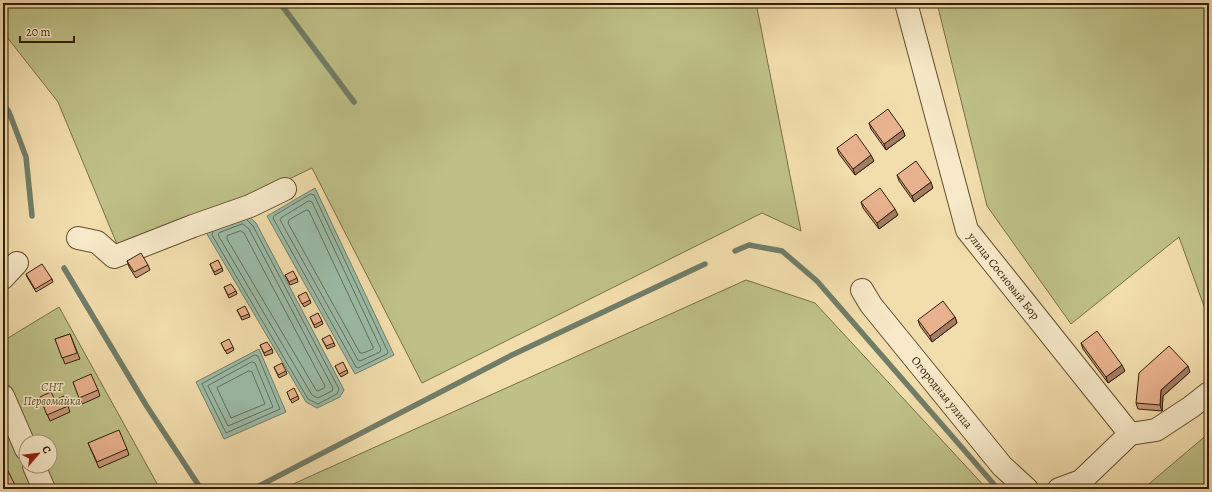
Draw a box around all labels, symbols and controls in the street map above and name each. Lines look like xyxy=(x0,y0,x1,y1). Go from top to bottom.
scale bar xyxy=(20,18,74,44)
text: 20 m xyxy=(26,24,50,40)
street label: улица Сосновый Бор xyxy=(963,228,1044,323)
street label: Огородная улица xyxy=(908,353,977,432)
park label: СНТ Первомайка xyxy=(23,379,81,409)
north arrow xyxy=(18,434,58,474)
text: С xyxy=(38,443,55,456)

